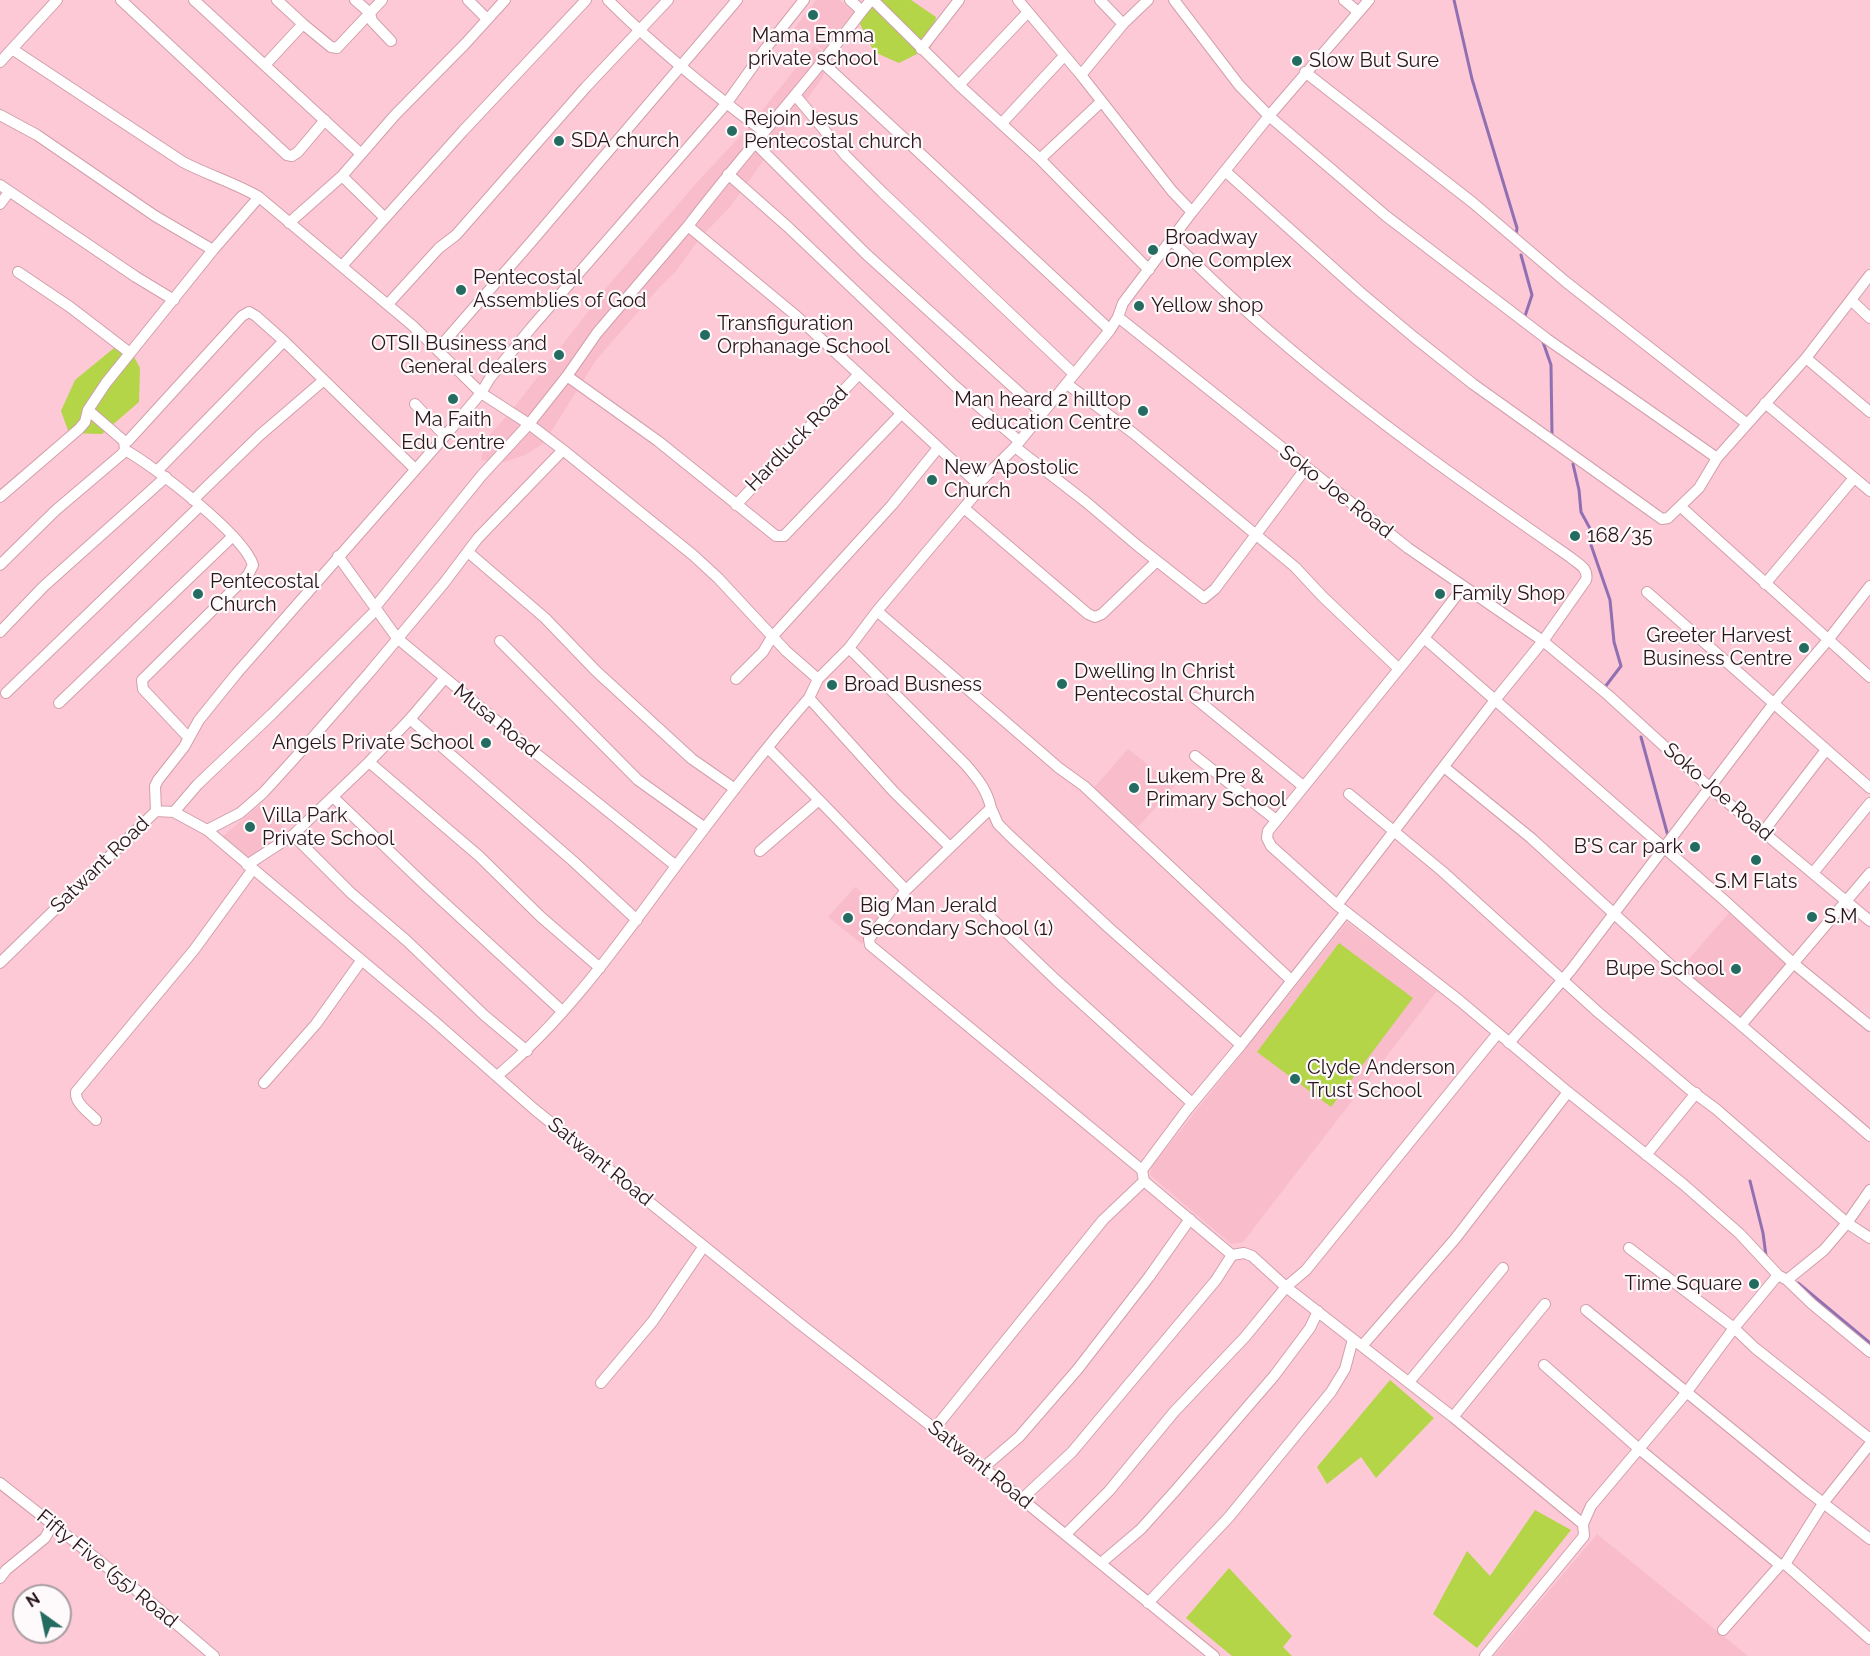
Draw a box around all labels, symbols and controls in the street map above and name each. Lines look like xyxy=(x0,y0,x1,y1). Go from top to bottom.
marker: Mama Emma private school xyxy=(806,8,820,22)
place label: Mama Emma private school xyxy=(748,24,878,71)
place label: Slow But Sure xyxy=(1309,49,1439,73)
marker: Slow But Sure xyxy=(1290,54,1304,68)
place label: Rejoin Jesus Pentecostal church xyxy=(744,107,922,154)
marker: Rejoin Jesus Pentecostal church xyxy=(725,124,739,138)
place label: SDA church xyxy=(571,129,679,153)
marker: SDA church xyxy=(552,134,566,148)
place label: Broadway One Complex xyxy=(1165,226,1292,273)
marker: Broadway One Complex xyxy=(1146,243,1160,257)
place label: Pentecostal Assemblies of God xyxy=(473,266,647,313)
marker: Pentecostal Assemblies of God xyxy=(454,283,468,297)
place label: Yellow shop xyxy=(1151,294,1263,318)
marker: Yellow shop xyxy=(1132,299,1146,313)
place label: Transfiguration Orphanage School xyxy=(717,312,890,359)
marker: Transfiguration Orphanage School xyxy=(698,328,712,342)
place label: OTSII Business and General dealers xyxy=(371,332,547,379)
marker: OTSII Business and General dealers xyxy=(552,348,566,362)
street label: Hardluck Road xyxy=(741,381,853,497)
place label: Man heard 2 hilltop education Centre xyxy=(954,388,1131,435)
marker: Ma Faith Edu Centre xyxy=(446,392,460,406)
marker: Man heard 2 hilltop education Centre xyxy=(1136,404,1150,418)
place label: Ma Faith Edu Centre xyxy=(401,408,505,455)
street label: Soko Joe Road xyxy=(1275,440,1397,544)
place label: New Apostolic Church xyxy=(944,456,1079,503)
marker: New Apostolic Church xyxy=(925,473,939,487)
place label: 168/35 xyxy=(1587,524,1653,548)
marker: 168/35 xyxy=(1568,529,1582,543)
place label: Pentecostal Church xyxy=(210,570,319,617)
place label: Family Shop xyxy=(1452,582,1565,606)
marker: Pentecostal Church xyxy=(191,587,205,601)
marker: Family Shop xyxy=(1433,587,1447,601)
place label: Greeter Harvest Business Centre xyxy=(1643,624,1792,671)
marker: Greeter Harvest Business Centre xyxy=(1797,641,1811,655)
place label: Dwelling In Christ Pentecostal Church xyxy=(1074,660,1255,707)
place label: Broad Busness xyxy=(844,673,982,697)
marker: Dwelling In Christ Pentecostal Church xyxy=(1055,677,1069,691)
marker: Broad Busness xyxy=(825,678,839,692)
street label: Musa Road xyxy=(448,679,544,763)
place label: Angels Private School xyxy=(272,731,474,755)
marker: Angels Private School xyxy=(479,736,493,750)
street label: Soko Joe Road xyxy=(1658,738,1778,846)
place label: Lukem Pre & Primary School xyxy=(1146,765,1286,812)
marker: Lukem Pre & Primary School xyxy=(1127,781,1141,795)
place label: Villa Park Private School xyxy=(262,804,394,851)
street label: Satwant Road xyxy=(46,812,154,918)
marker: Villa Park Private School xyxy=(243,820,257,834)
place label: B'S car park xyxy=(1574,835,1683,859)
marker: B'S car park xyxy=(1688,840,1702,854)
marker: S.M Flats xyxy=(1749,853,1763,867)
place label: S.M Flats xyxy=(1715,870,1797,894)
place label: Big Man Jerald Secondary School (1) xyxy=(860,894,1053,941)
place label: S.M xyxy=(1824,905,1857,929)
marker: S.M xyxy=(1805,910,1819,924)
marker: Big Man Jerald Secondary School (1) xyxy=(841,911,855,925)
place label: Bupe School xyxy=(1606,957,1724,981)
marker: Bupe School xyxy=(1729,962,1743,976)
place label: Clyde Anderson Trust School xyxy=(1307,1056,1455,1103)
marker: Clyde Anderson Trust School xyxy=(1288,1072,1302,1086)
street label: Satwant Road xyxy=(543,1112,657,1212)
place label: Time Square xyxy=(1625,1272,1742,1296)
marker: Time Square xyxy=(1747,1277,1761,1291)
street label: Satwant Road xyxy=(923,1415,1037,1515)
street label: Fifty Five (55) Road xyxy=(32,1505,182,1633)
north arrow xyxy=(12,1584,72,1644)
text: N xyxy=(23,1589,43,1611)

